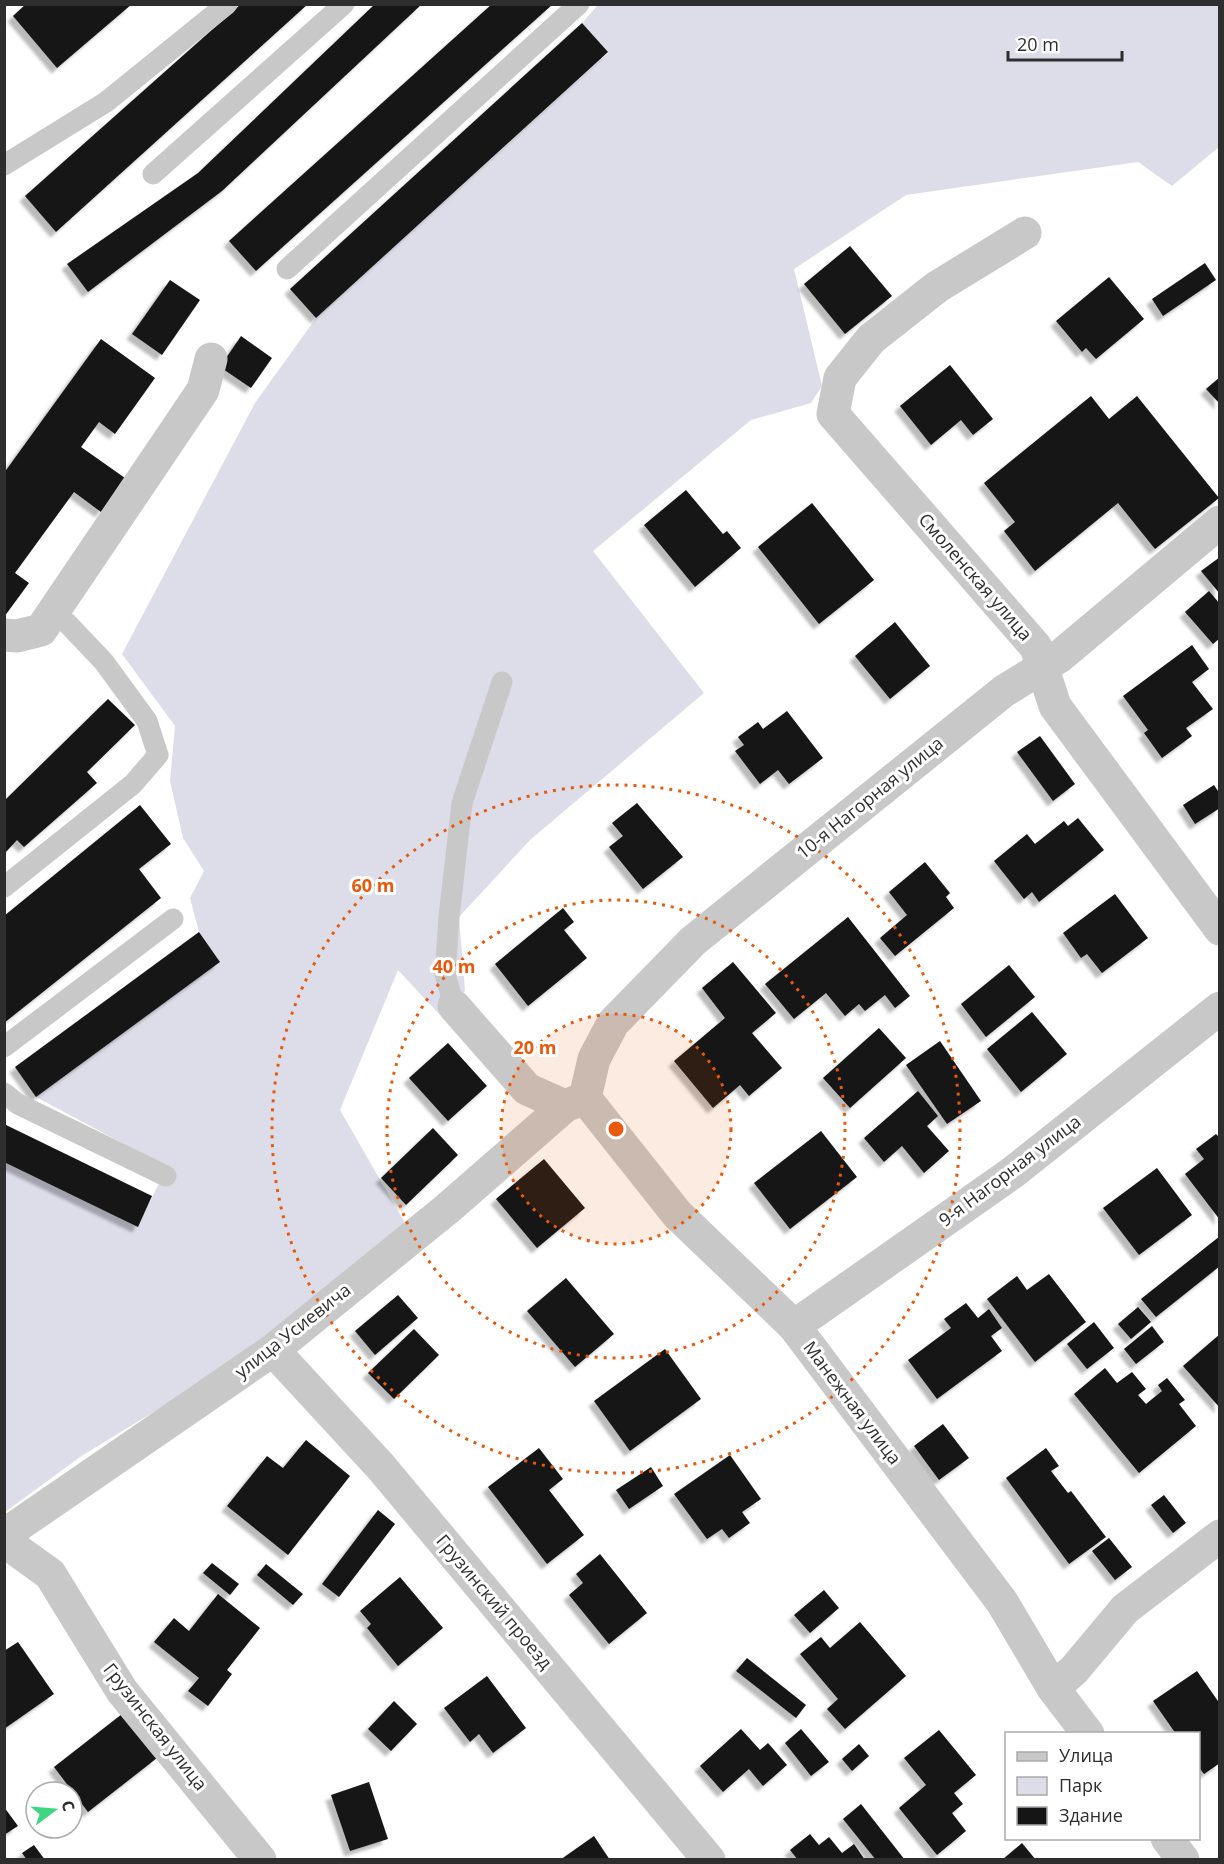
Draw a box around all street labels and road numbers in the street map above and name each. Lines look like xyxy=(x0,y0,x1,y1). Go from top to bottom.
street label: Смоленская улица xyxy=(914,507,1038,645)
street label: 10-я Нагорная улица xyxy=(791,731,948,864)
street label: 9-я Нагорная улица xyxy=(934,1109,1085,1231)
street label: улица Усиевича xyxy=(230,1277,355,1383)
street label: Манежная улица xyxy=(798,1336,907,1469)
street label: Грузинский проезд xyxy=(431,1529,558,1674)
street label: Грузинская улица xyxy=(98,1658,213,1795)

